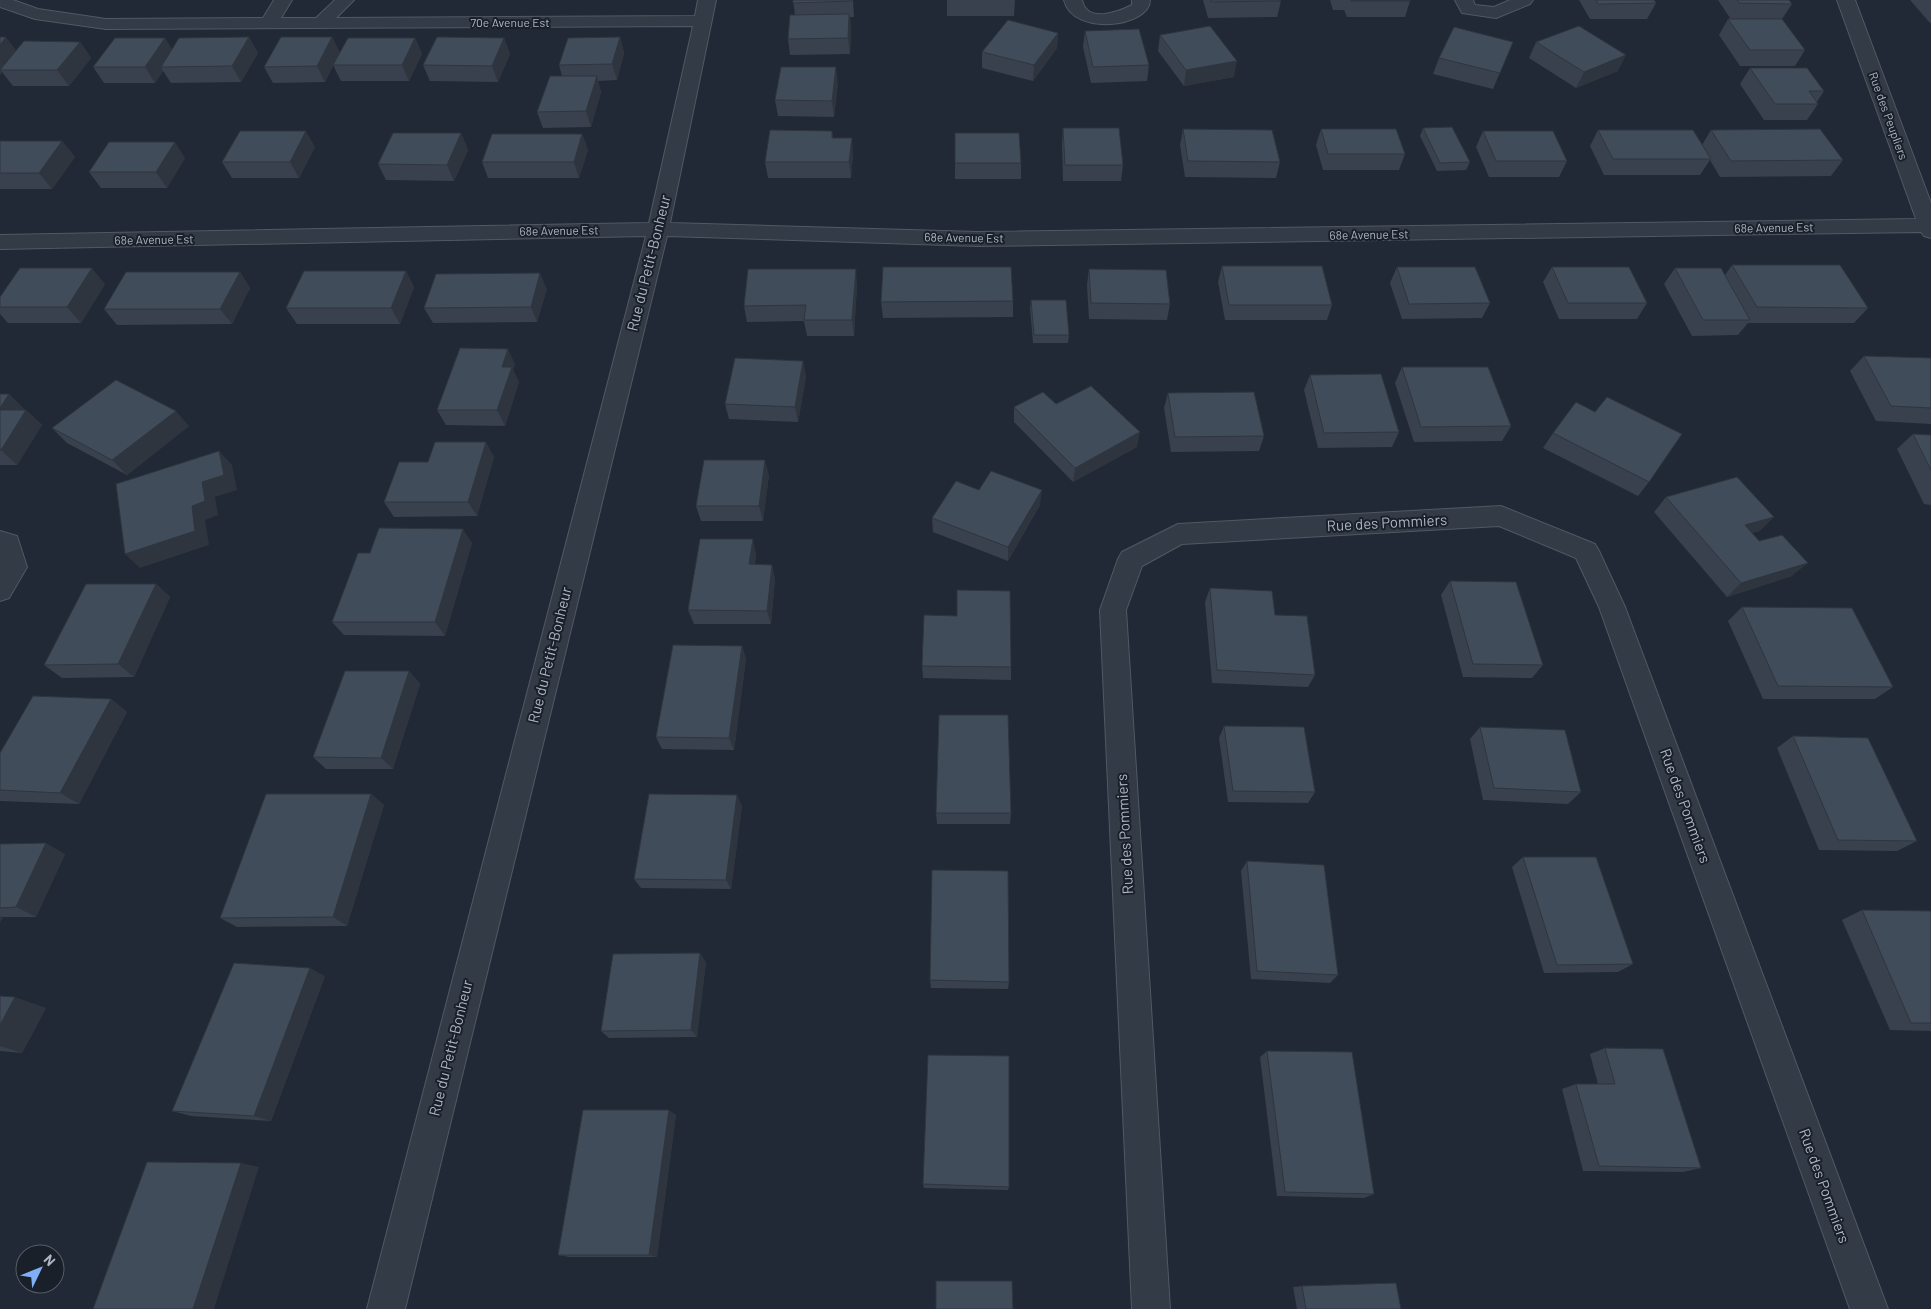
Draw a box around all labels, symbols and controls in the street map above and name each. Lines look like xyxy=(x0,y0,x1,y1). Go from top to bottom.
street label: 70e Avenue Est xyxy=(470,15,550,29)
street label: Rue des Peupliers xyxy=(1867,70,1911,162)
street label: Rue du Petit-Bonheur xyxy=(622,192,674,333)
street label: 68e Avenue Est xyxy=(1734,219,1814,235)
street label: 68e Avenue Est xyxy=(519,222,599,238)
street label: 68e Avenue Est xyxy=(1329,226,1409,242)
street label: 68e Avenue Est xyxy=(924,229,1004,245)
street label: 68e Avenue Est xyxy=(114,231,194,247)
street label: Rue des Pommiers xyxy=(1326,510,1448,534)
street label: Rue du Petit-Bonheur xyxy=(523,584,575,725)
street label: Rue des Pommiers xyxy=(1657,746,1715,865)
street label: Rue des Pommiers xyxy=(1112,773,1136,895)
street label: Rue du Petit-Bonheur xyxy=(424,977,476,1118)
street label: Rue des Pommiers xyxy=(1796,1126,1854,1245)
north arrow xyxy=(15,1244,65,1294)
text: N xyxy=(40,1251,59,1269)

